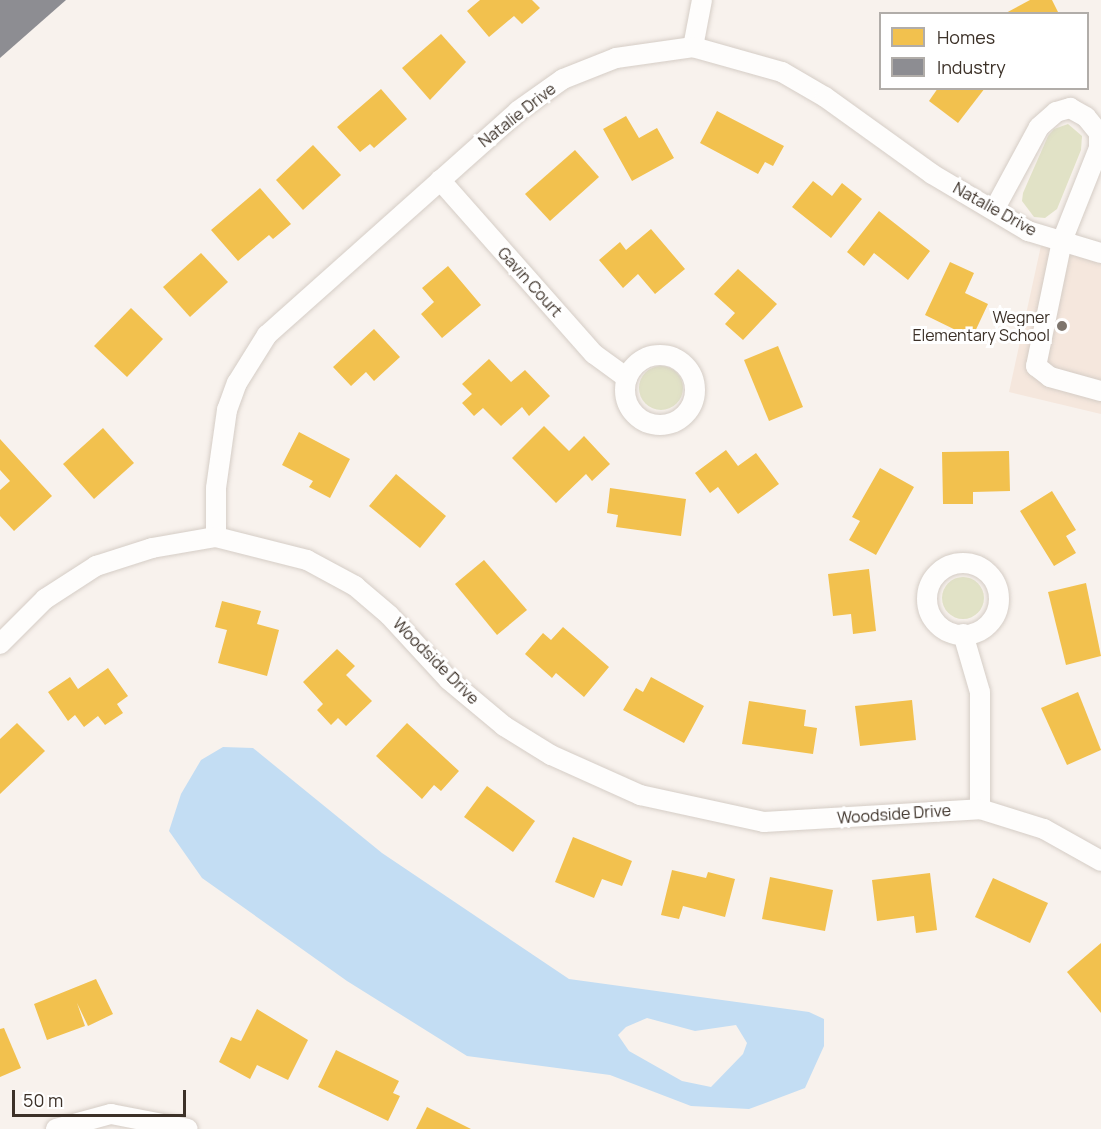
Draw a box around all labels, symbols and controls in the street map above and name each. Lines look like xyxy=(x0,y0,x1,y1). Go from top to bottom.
legend xyxy=(879,12,1089,90)
text: Homes xyxy=(937,25,995,49)
text: Industry xyxy=(937,55,1006,79)
street label: Natalie Drive xyxy=(475,79,559,151)
street label: Natalie Drive xyxy=(950,178,1040,240)
street label: Gavin Court xyxy=(494,243,566,321)
place label: Wegner Elementary School xyxy=(912,307,1050,345)
marker: Wegner Elementary School xyxy=(1055,319,1069,333)
street label: Woodside Drive xyxy=(389,614,483,708)
street label: Woodside Drive xyxy=(836,800,952,828)
scale bar xyxy=(15,1078,189,1116)
text: 50 m xyxy=(23,1088,63,1112)

